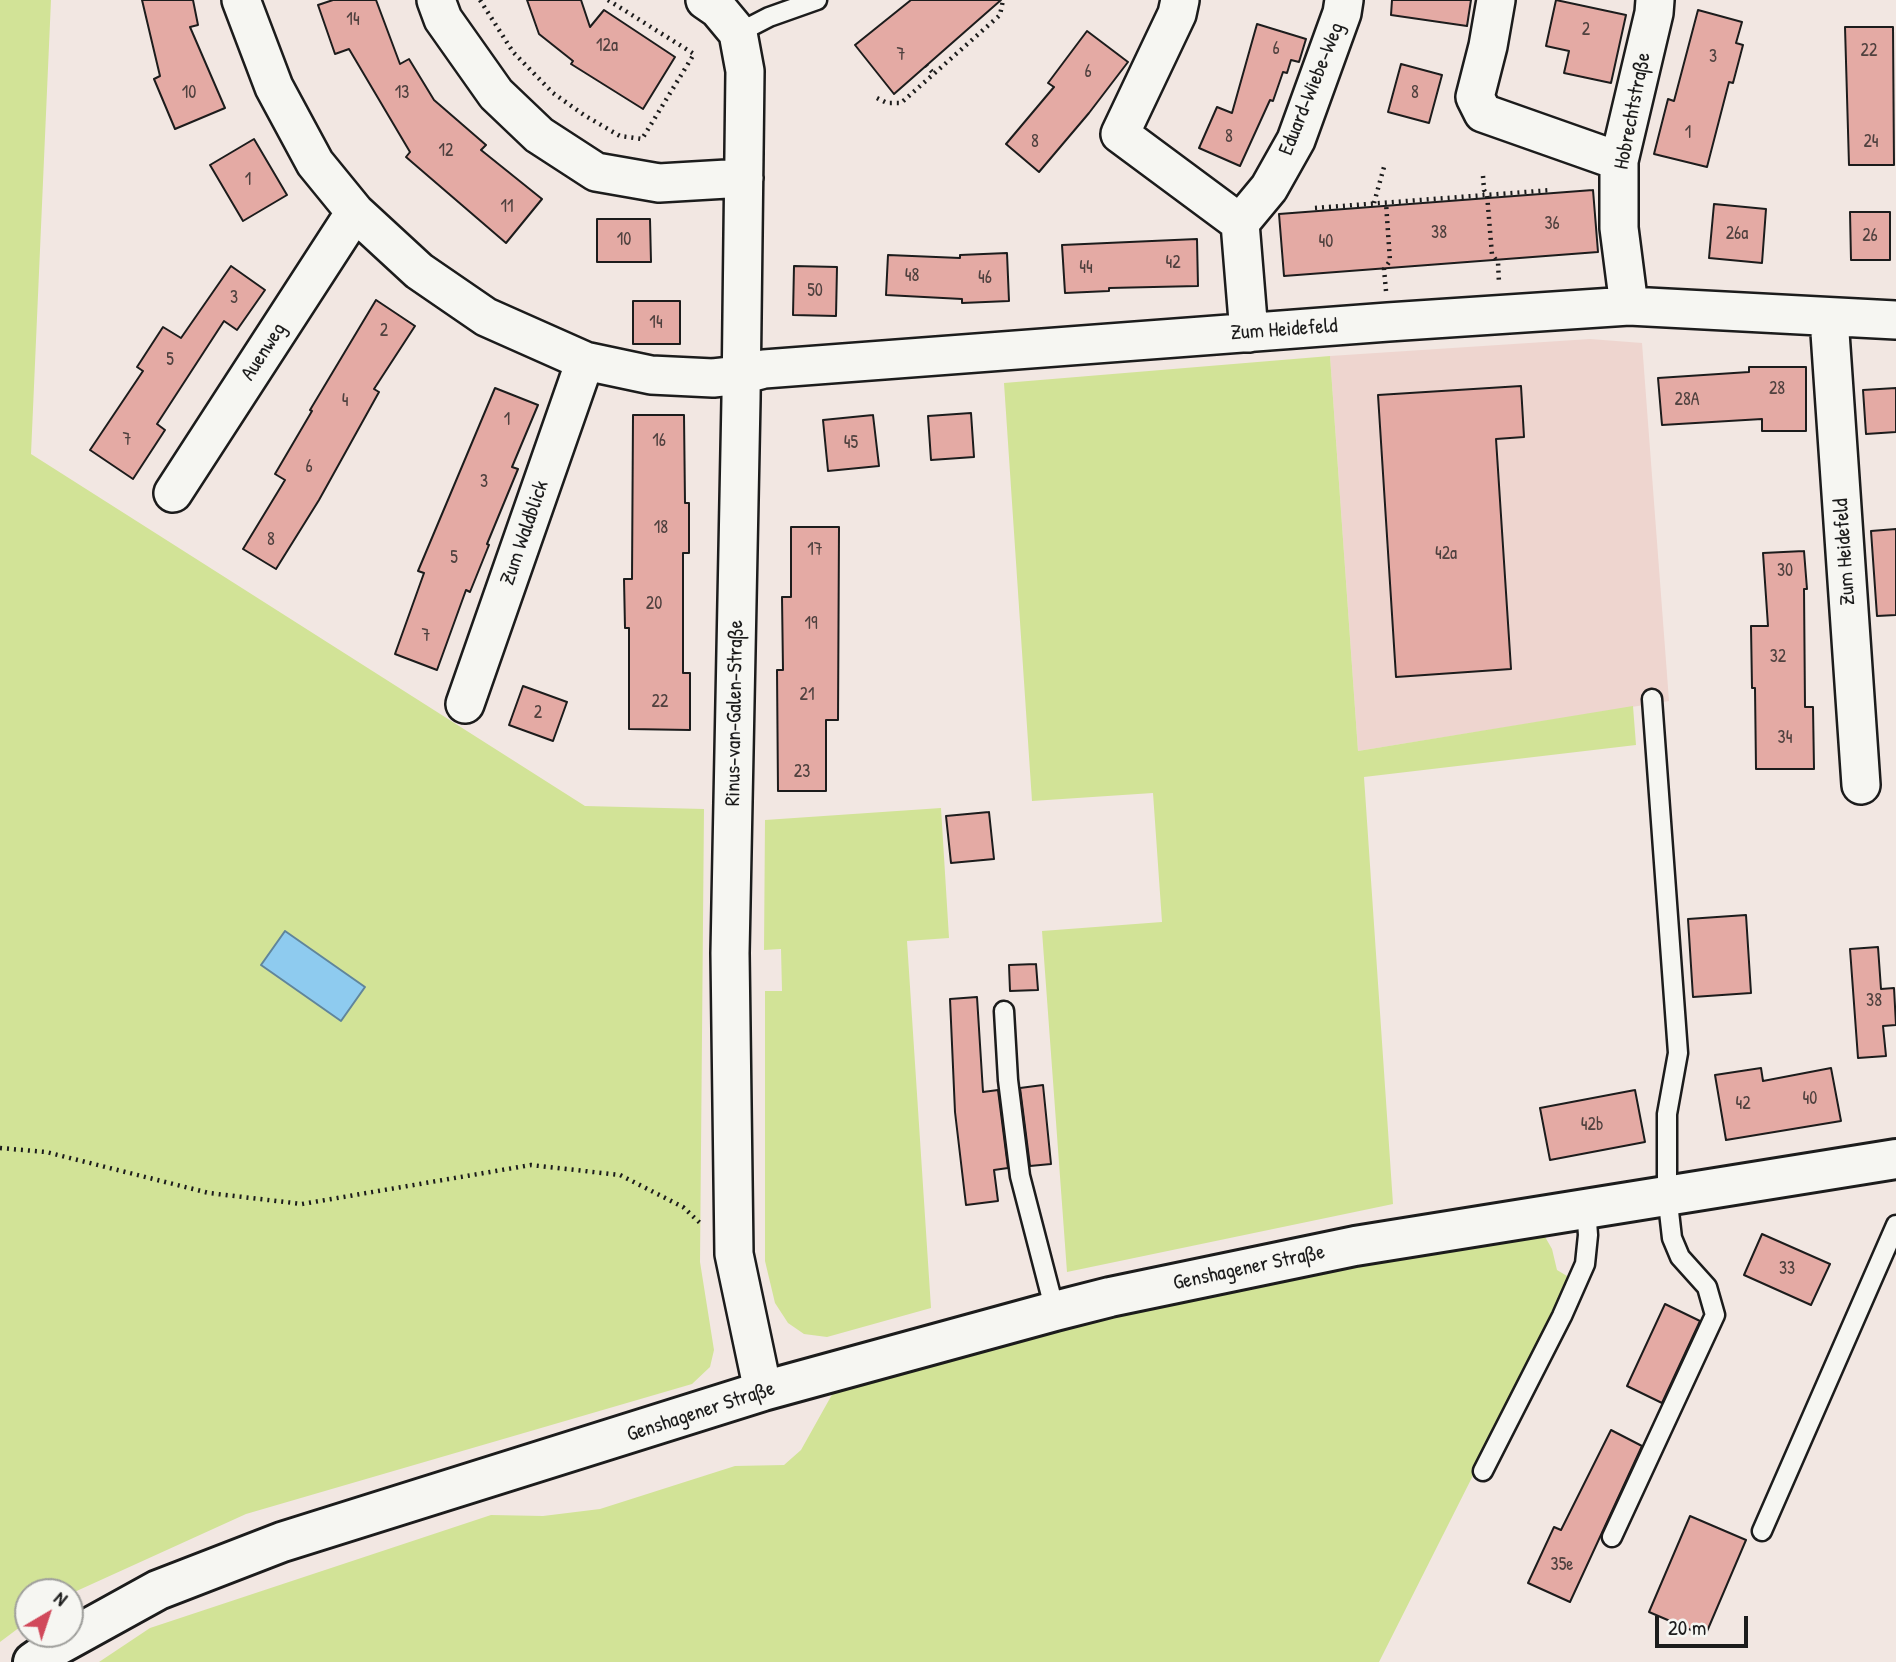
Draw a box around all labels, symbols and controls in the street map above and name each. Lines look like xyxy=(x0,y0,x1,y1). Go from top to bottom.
house number: 14 xyxy=(346,9,360,31)
street label: Eduard-Wiebe-Weg xyxy=(1274,19,1350,159)
house number: 2 xyxy=(1582,19,1590,41)
house number: 12a xyxy=(596,35,618,57)
house number: 6 xyxy=(1272,38,1280,60)
house number: 22 xyxy=(1861,40,1877,62)
house number: 7 xyxy=(897,44,905,66)
house number: 3 xyxy=(1709,46,1717,68)
street label: Hobrechtstraße xyxy=(1609,50,1657,172)
house number: 6 xyxy=(1084,61,1092,83)
house number: 10 xyxy=(182,82,196,104)
house number: 13 xyxy=(395,82,409,104)
house number: 8 xyxy=(1411,82,1419,104)
house number: 1 xyxy=(1685,122,1691,144)
house number: 8 xyxy=(1225,126,1233,148)
house number: 8 xyxy=(1031,131,1039,153)
house number: 24 xyxy=(1863,131,1879,153)
house number: 12 xyxy=(439,140,453,162)
house number: 1 xyxy=(245,169,251,191)
house number: 11 xyxy=(500,196,514,218)
house number: 36 xyxy=(1544,213,1560,235)
house number: 38 xyxy=(1431,222,1447,244)
house number: 26a xyxy=(1726,223,1748,245)
house number: 26 xyxy=(1862,225,1878,247)
house number: 10 xyxy=(617,229,631,251)
house number: 40 xyxy=(1319,231,1333,253)
house number: 42 xyxy=(1165,252,1181,274)
house number: 44 xyxy=(1079,257,1093,279)
house number: 48 xyxy=(905,265,919,287)
house number: 46 xyxy=(978,267,992,289)
house number: 50 xyxy=(807,280,823,302)
house number: 3 xyxy=(230,287,238,309)
house number: 14 xyxy=(649,312,663,334)
street label: Zum Heidefeld xyxy=(1230,314,1338,346)
street label: Auenweg xyxy=(236,318,292,386)
house number: 2 xyxy=(380,320,388,342)
house number: 5 xyxy=(166,349,174,371)
house number: 28 xyxy=(1769,378,1785,400)
house number: 28A xyxy=(1674,389,1700,411)
house number: 4 xyxy=(342,390,348,412)
house number: 1 xyxy=(504,409,510,431)
house number: 7 xyxy=(123,429,131,451)
house number: 16 xyxy=(652,430,666,452)
house number: 45 xyxy=(844,432,858,454)
house number: 6 xyxy=(305,456,313,478)
house number: 3 xyxy=(480,471,488,493)
street label: Zum Waldblick xyxy=(495,477,555,589)
street label: Zum Heidefeld xyxy=(1829,498,1861,606)
house number: 18 xyxy=(654,517,668,539)
house number: 8 xyxy=(267,529,275,551)
house number: 17 xyxy=(807,539,823,561)
house number: 42a xyxy=(1435,543,1457,565)
house number: 5 xyxy=(450,547,458,569)
house number: 30 xyxy=(1777,560,1793,582)
house number: 20 xyxy=(646,593,662,615)
house number: 19 xyxy=(804,613,818,635)
street label: Rinus-van-Galen-Straße xyxy=(721,620,749,806)
house number: 7 xyxy=(422,625,430,647)
house number: 32 xyxy=(1770,646,1786,668)
house number: 21 xyxy=(800,684,814,706)
house number: 22 xyxy=(652,691,668,713)
house number: 2 xyxy=(534,702,542,724)
house number: 34 xyxy=(1778,727,1792,749)
house number: 23 xyxy=(794,761,810,783)
house number: 38 xyxy=(1866,990,1882,1012)
house number: 40 xyxy=(1803,1088,1817,1110)
house number: 42 xyxy=(1735,1093,1751,1115)
house number: 42b xyxy=(1581,1114,1603,1136)
street label: Genshagener Straße xyxy=(1171,1240,1327,1296)
house number: 33 xyxy=(1779,1258,1795,1280)
street label: Genshagener Straße xyxy=(624,1376,778,1448)
house number: 35e xyxy=(1551,1554,1573,1576)
north arrow xyxy=(14,1578,84,1648)
text: N xyxy=(49,1585,73,1612)
scale bar xyxy=(1658,1602,1751,1646)
text: 20 m xyxy=(1668,1613,1706,1642)

